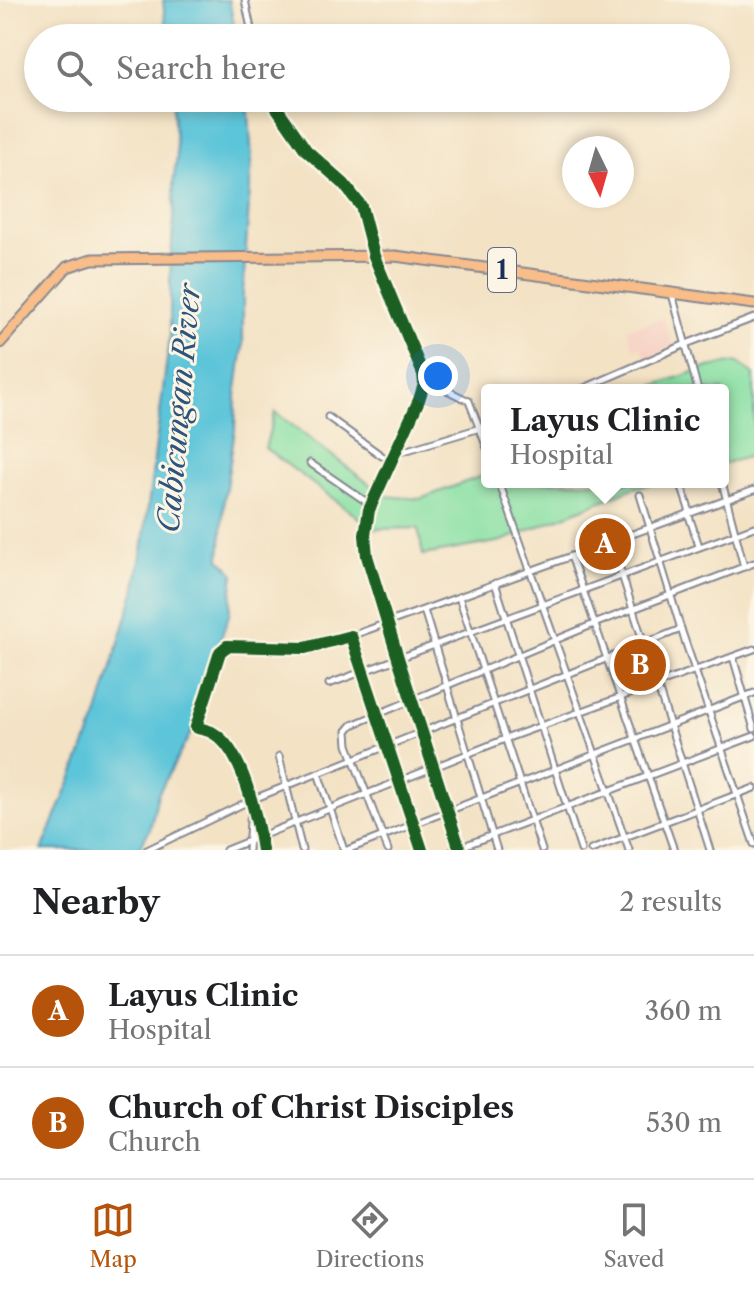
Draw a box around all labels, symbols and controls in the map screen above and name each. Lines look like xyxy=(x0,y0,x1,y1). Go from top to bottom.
search box xyxy=(24,24,730,112)
icon: search xyxy=(52,46,96,90)
text: Search here xyxy=(116,50,286,87)
north arrow xyxy=(562,136,634,208)
road number: 1 xyxy=(488,248,516,292)
water label: Cabicungan River xyxy=(150,280,208,534)
your location xyxy=(418,356,458,396)
popup xyxy=(481,384,729,488)
text: Layus Clinic xyxy=(510,402,700,439)
text: Hospital xyxy=(510,439,613,471)
pin: A xyxy=(579,514,631,574)
pin: B xyxy=(614,635,666,695)
text: Nearby xyxy=(32,881,160,923)
text: 2 results xyxy=(619,886,722,918)
text: Layus Clinic xyxy=(108,977,298,1014)
text: A xyxy=(48,995,68,1027)
text: 360 m xyxy=(645,995,722,1027)
text: Hospital xyxy=(108,1014,212,1046)
text: Church of Christ Disciples xyxy=(108,1089,514,1126)
text: B xyxy=(48,1107,68,1139)
text: 530 m xyxy=(646,1107,722,1139)
text: Church xyxy=(108,1126,201,1158)
tab: Map xyxy=(89,1198,137,1273)
tab: Directions xyxy=(316,1198,424,1273)
tab: Saved xyxy=(603,1198,664,1273)

